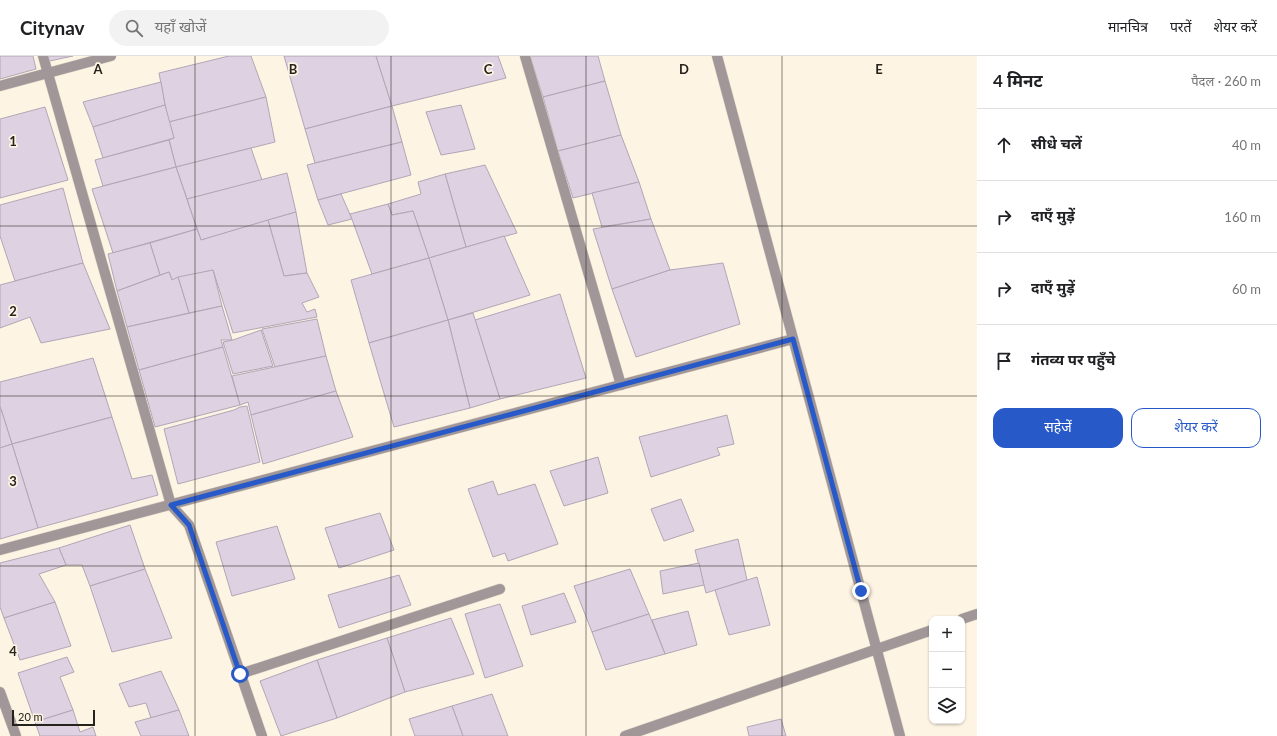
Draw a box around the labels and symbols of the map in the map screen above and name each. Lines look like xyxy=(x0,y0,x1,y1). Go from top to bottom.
text: A xyxy=(92,61,103,77)
text: B xyxy=(289,61,298,77)
text: C xyxy=(484,61,493,77)
text: D xyxy=(679,61,689,77)
text: E xyxy=(875,61,883,77)
text: 1 xyxy=(9,133,17,149)
text: 2 xyxy=(9,303,17,319)
text: 3 xyxy=(9,473,17,489)
route end xyxy=(852,582,870,600)
text: 4 xyxy=(9,643,17,659)
route start xyxy=(231,665,249,683)
scale bar xyxy=(12,708,95,727)

